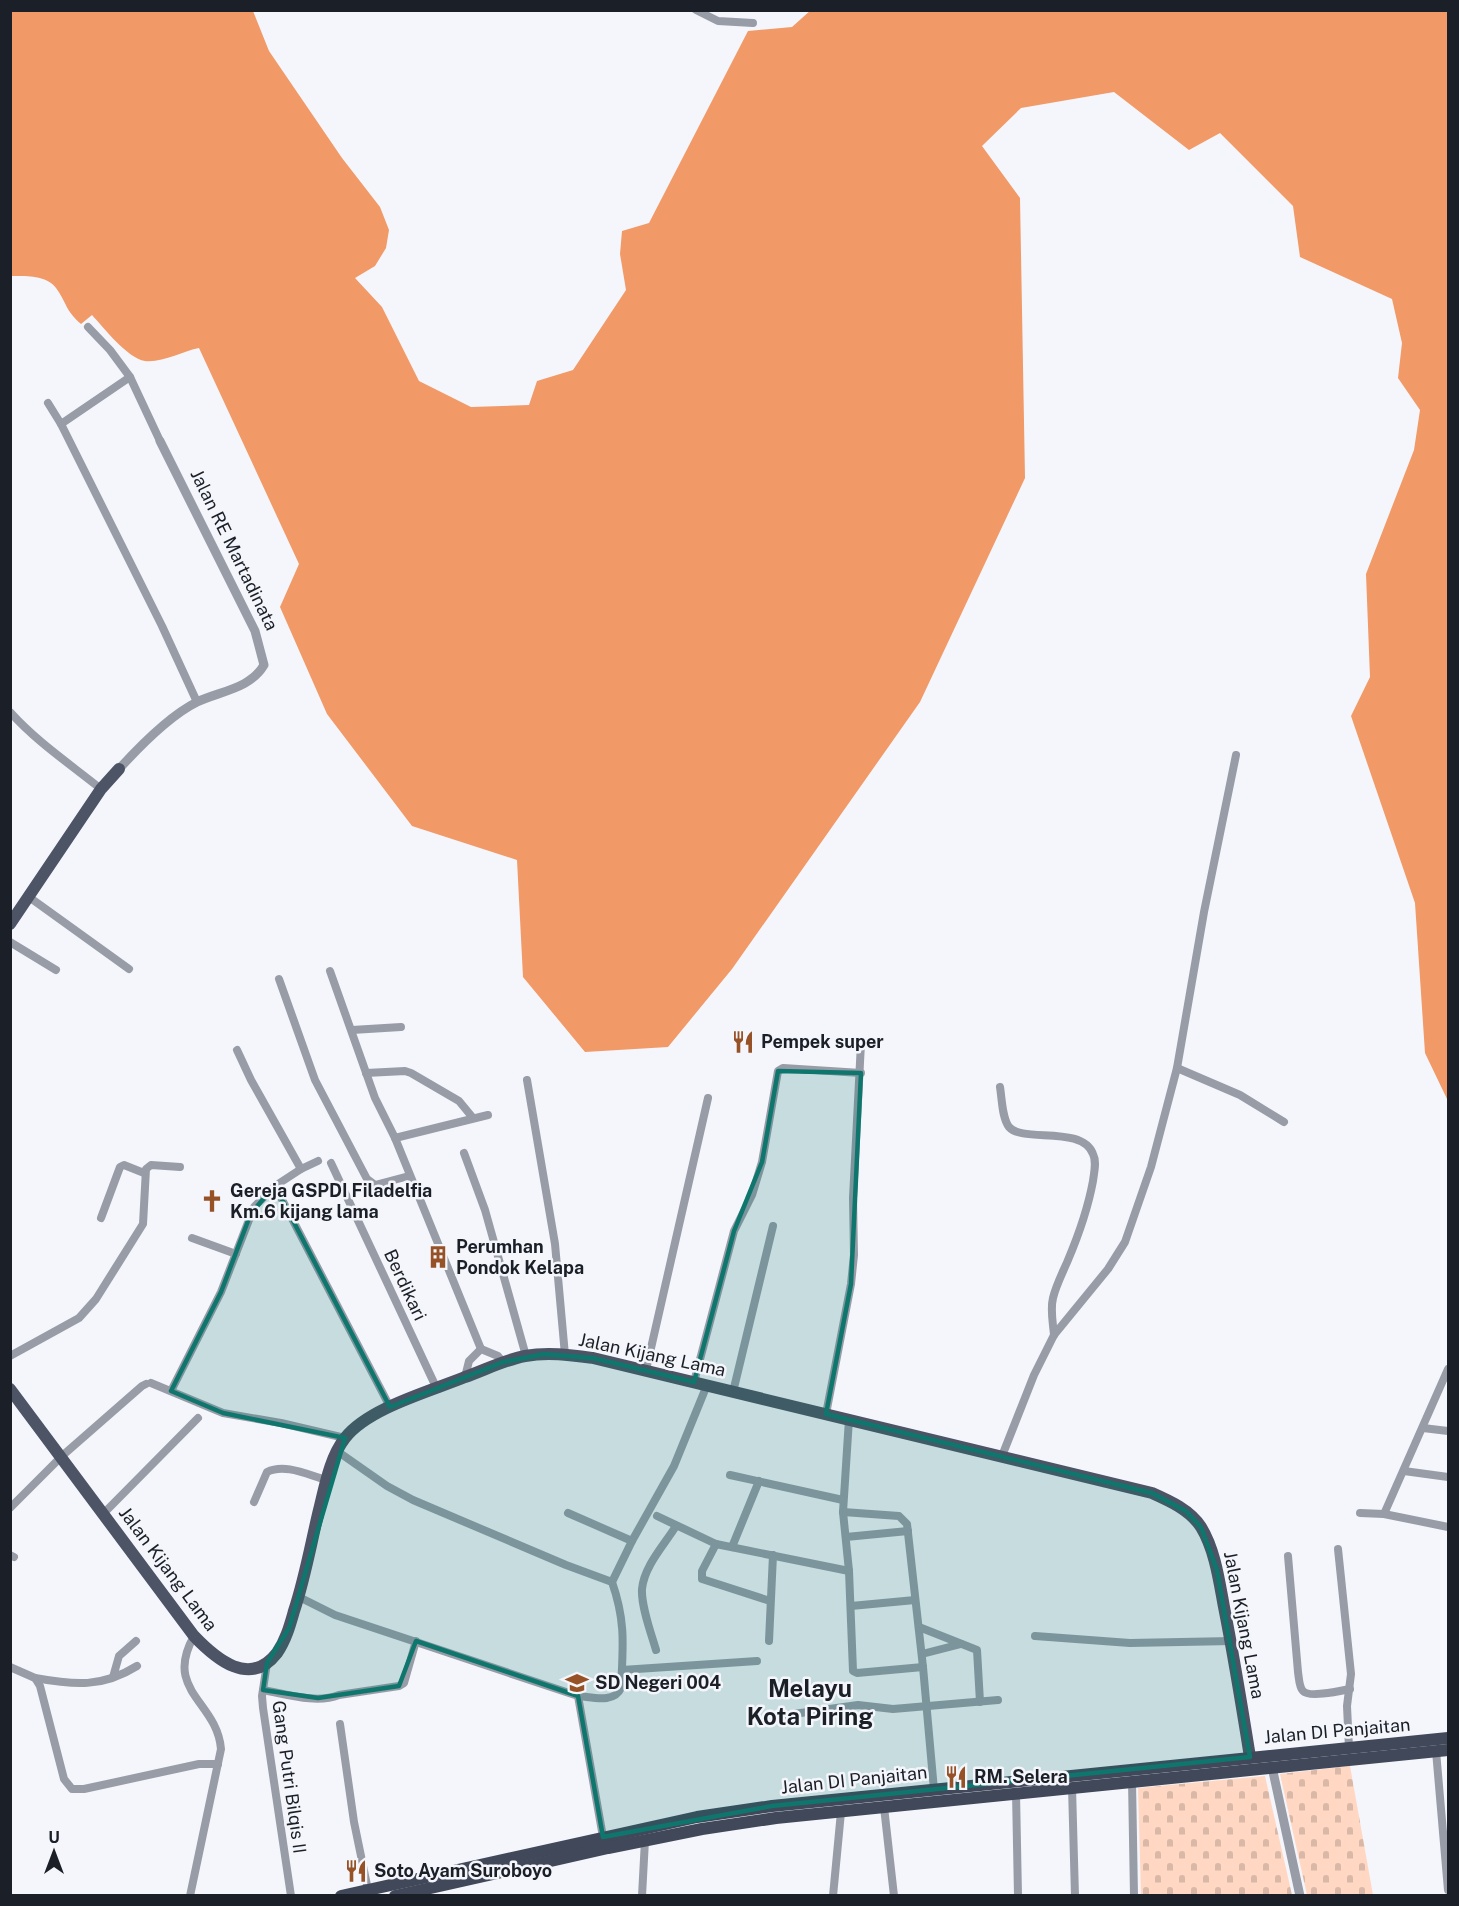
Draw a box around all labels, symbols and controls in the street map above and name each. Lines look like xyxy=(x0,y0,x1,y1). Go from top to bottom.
street label: Jalan RE Martadinata xyxy=(186,466,283,634)
restaurant icon: Pempek super xyxy=(730,1029,756,1055)
place label: Pempek super xyxy=(761,1031,884,1052)
place label: Gereja GSPDI Filadelfia Km.6 kijang lama xyxy=(230,1180,432,1222)
church icon: Gereja GSPDI Filadelfia Km.6 kijang lama xyxy=(199,1188,225,1214)
place label: Perumhan Pondok Kelapa xyxy=(456,1236,584,1278)
building icon: Perumhan Pondok Kelapa xyxy=(425,1244,451,1270)
street label: Berdikari xyxy=(380,1246,431,1324)
street label: Jalan Kijang Lama xyxy=(577,1329,728,1380)
street label: Jalan Kijang Lama xyxy=(115,1503,222,1635)
street label: Jalan Kijang Lama xyxy=(1220,1549,1269,1701)
school or university icon: SD Negeri 004 xyxy=(564,1670,590,1696)
place label: SD Negeri 004 xyxy=(595,1672,721,1693)
district label: Melayu Kota Piring xyxy=(747,1674,873,1730)
street label: Gang Putri Bilqis II xyxy=(268,1699,311,1855)
street label: Jalan DI Panjaitan xyxy=(1263,1714,1411,1747)
street label: Jalan DI Panjaitan xyxy=(780,1761,928,1798)
restaurant icon: RM. Selera xyxy=(943,1764,969,1790)
place label: RM. Selera xyxy=(974,1766,1068,1787)
north arrow xyxy=(24,1822,84,1882)
text: U xyxy=(48,1828,60,1847)
restaurant icon: Soto Ayam Suroboyo xyxy=(343,1858,369,1884)
place label: Soto Ayam Suroboyo xyxy=(374,1860,552,1881)

